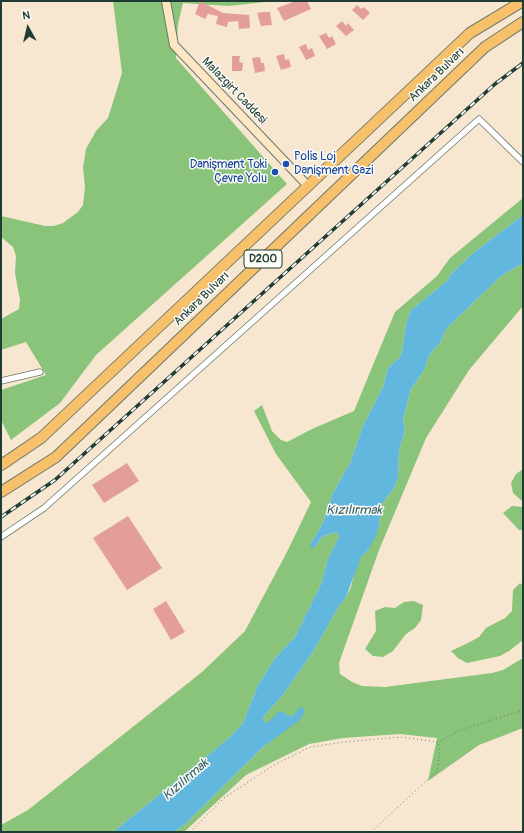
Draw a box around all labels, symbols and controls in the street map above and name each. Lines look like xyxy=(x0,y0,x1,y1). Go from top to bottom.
north arrow xyxy=(8,8,48,48)
text: N xyxy=(22,9,31,23)
street label: Ankara Bulvarı xyxy=(406,45,468,105)
street label: Malazgirt Caddesi xyxy=(199,55,269,127)
place label: Polis Loj Danişment Gazi xyxy=(294,150,373,178)
place label: Danişment Toki Çevre Yolu xyxy=(190,158,267,186)
marker: Polis Loj Danişment Gazi xyxy=(281,159,291,169)
marker: Danişment Toki Çevre Yolu xyxy=(270,167,280,177)
road number: D200 xyxy=(244,250,282,268)
street label: Ankara Bulvarı xyxy=(171,269,233,329)
water label: Kızılırmak xyxy=(326,503,382,519)
water label: Kızılırmak xyxy=(160,756,212,804)

